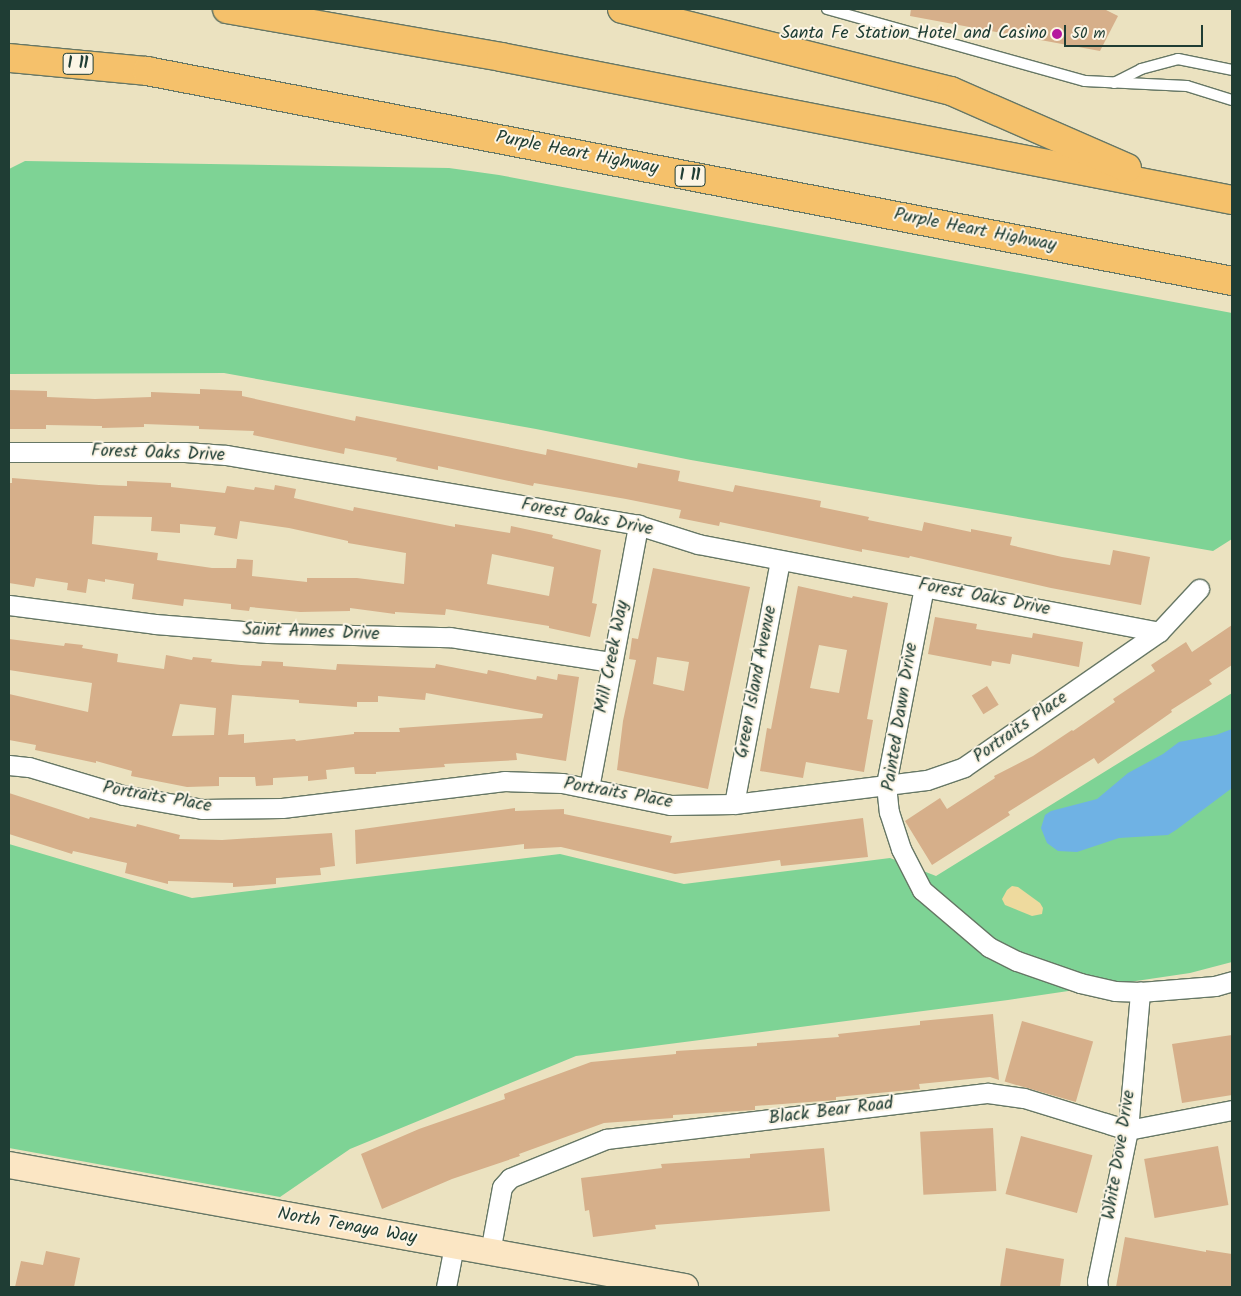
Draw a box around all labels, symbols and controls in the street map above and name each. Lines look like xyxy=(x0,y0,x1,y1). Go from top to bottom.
scale bar xyxy=(1066,15,1205,47)
text: 50 m xyxy=(1072,22,1106,46)
place label: Santa Fe Station Hotel and Casino xyxy=(781,23,1047,45)
marker: Santa Fe Station Hotel and Casino xyxy=(1051,28,1063,40)
road number: I 11 xyxy=(62,51,94,78)
street label: Purple Heart Highway xyxy=(494,128,660,180)
road number: I 11 xyxy=(674,162,706,190)
street label: Purple Heart Highway xyxy=(892,205,1058,257)
street label: Forest Oaks Drive xyxy=(91,441,225,467)
street label: Forest Oaks Drive xyxy=(519,495,655,541)
street label: Forest Oaks Drive xyxy=(916,575,1052,621)
street label: Mill Creek Way xyxy=(592,599,634,715)
street label: Green Island Avenue xyxy=(732,604,782,760)
street label: Saint Annes Drive xyxy=(242,620,380,646)
street label: Painted Dawn Drive xyxy=(879,641,923,793)
street label: Portraits Place xyxy=(970,688,1072,768)
street label: Portraits Place xyxy=(562,774,674,814)
street label: Portraits Place xyxy=(101,778,213,818)
street label: White Dove Drive xyxy=(1099,1089,1141,1221)
street label: Black Bear Road xyxy=(768,1094,894,1130)
street label: North Tenaya Way xyxy=(276,1204,418,1250)

